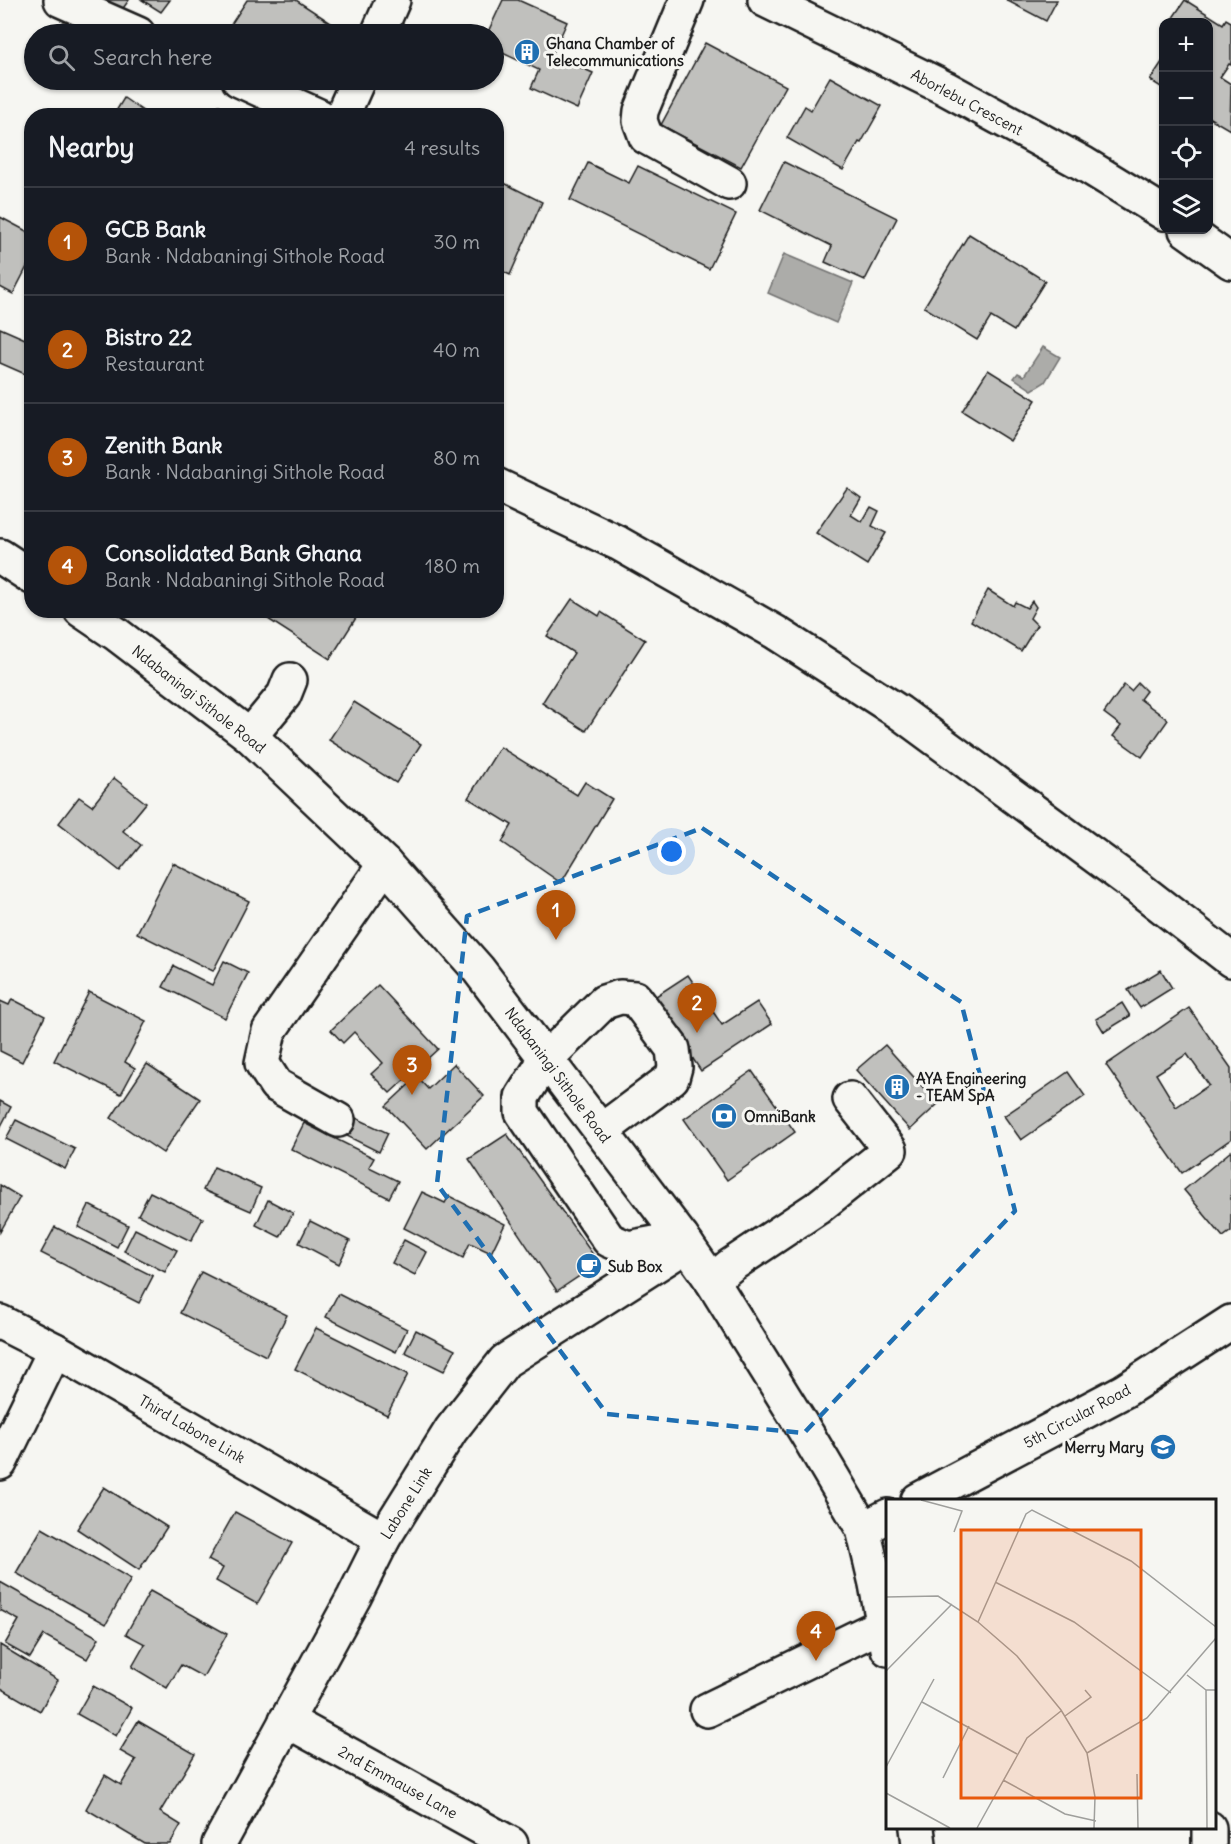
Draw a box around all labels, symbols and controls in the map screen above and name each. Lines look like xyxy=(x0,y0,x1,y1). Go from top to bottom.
map controls xyxy=(1159,18,1213,234)
button: + xyxy=(1159,18,1213,72)
search box xyxy=(24,24,504,90)
place label: Ghana Chamber of Telecommunications xyxy=(546,34,684,70)
building icon: Ghana Chamber of Telecommunications xyxy=(512,37,542,67)
icon: search xyxy=(45,41,78,74)
text: Search here xyxy=(93,43,212,71)
street label: Aborlebu Crescent xyxy=(908,65,1026,139)
button: − xyxy=(1159,72,1213,126)
button: locate xyxy=(1159,126,1213,180)
text: Nearby xyxy=(48,131,134,164)
text: 4 results xyxy=(404,135,480,160)
button: layers xyxy=(1159,180,1213,234)
text: GCB Bank xyxy=(105,215,206,243)
text: 1 xyxy=(64,229,71,254)
text: 30 m xyxy=(433,229,480,254)
text: Bank · Ndabaningi Sithole Road xyxy=(105,243,385,268)
text: Bistro 22 xyxy=(105,323,192,351)
text: 2 xyxy=(62,337,73,362)
text: 40 m xyxy=(433,337,480,362)
text: Restaurant xyxy=(105,351,204,376)
text: Zenith Bank xyxy=(105,431,222,459)
text: 3 xyxy=(62,445,73,470)
text: 80 m xyxy=(433,445,480,470)
text: Bank · Ndabaningi Sithole Road xyxy=(105,459,385,484)
text: Consolidated Bank Ghana xyxy=(105,539,362,567)
text: 4 xyxy=(62,553,73,578)
text: 180 m xyxy=(425,553,480,578)
text: Bank · Ndabaningi Sithole Road xyxy=(105,567,385,592)
street label: Ndabaningi Sithole Road xyxy=(128,641,270,757)
your location xyxy=(657,837,686,866)
pin: 1 xyxy=(536,890,576,940)
pin: 2 xyxy=(678,984,716,1033)
street label: Ndabaningi Sithole Road xyxy=(501,1004,615,1147)
pin: 3 xyxy=(392,1046,432,1095)
place label: AYA Engineering - TEAM SpA xyxy=(916,1069,1026,1106)
building icon: AYA Engineering - TEAM SpA xyxy=(882,1072,912,1102)
bank icon: OmniBank xyxy=(709,1101,739,1131)
place label: OmniBank xyxy=(744,1107,816,1126)
cafe icon: Sub Box xyxy=(574,1251,604,1281)
place label: Sub Box xyxy=(608,1257,663,1276)
street label: 5th Circular Road xyxy=(1020,1380,1134,1452)
street label: Third Labone Link xyxy=(135,1391,249,1467)
school or university icon: Merry Mary xyxy=(1148,1432,1178,1462)
place label: Merry Mary xyxy=(1064,1438,1144,1458)
street label: Labone Link xyxy=(376,1463,436,1543)
inset map xyxy=(886,1499,1216,1829)
pin: 4 xyxy=(796,1612,836,1661)
street label: 2nd Emmause Lane xyxy=(335,1741,461,1823)

